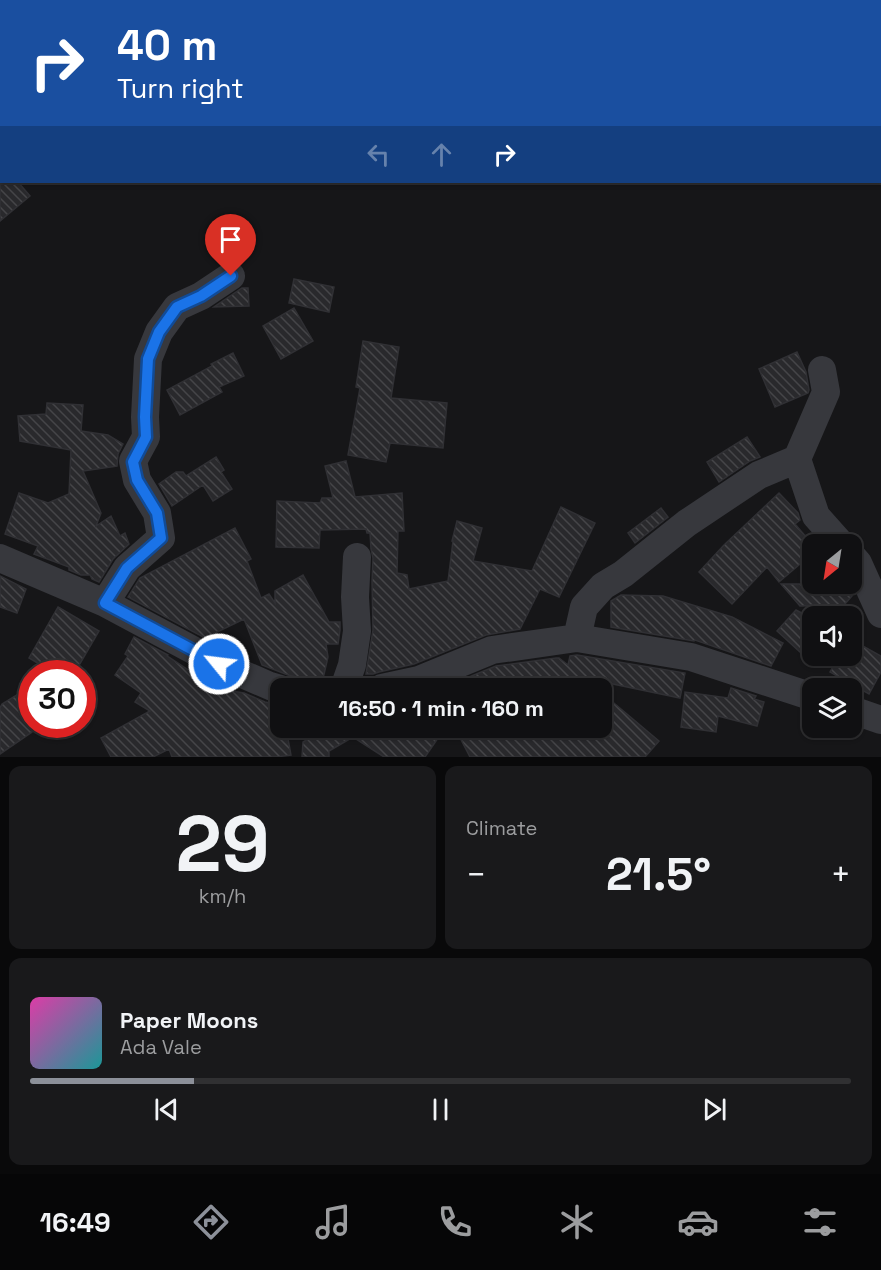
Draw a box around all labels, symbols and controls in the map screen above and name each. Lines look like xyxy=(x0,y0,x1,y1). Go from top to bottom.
text: 40 m xyxy=(117,19,217,72)
icon: right xyxy=(18,24,96,102)
text: Turn right xyxy=(117,71,244,106)
icon: left xyxy=(362,138,395,171)
icon: ahead xyxy=(425,138,458,171)
icon: right xyxy=(488,138,521,171)
pin xyxy=(205,214,256,276)
icon: arrive xyxy=(214,223,247,256)
north arrow xyxy=(802,534,862,594)
map controls xyxy=(802,534,862,738)
button: sound xyxy=(802,606,862,666)
position arrow xyxy=(187,632,251,696)
speed limit sign: 30 xyxy=(18,660,96,738)
button: layers xyxy=(802,678,862,738)
text: 16:50 · 1 min · 160 m xyxy=(338,694,544,722)
text: 29 xyxy=(175,794,270,894)
text: Climate xyxy=(466,815,537,841)
text: 21.5° xyxy=(606,846,711,903)
text: − xyxy=(466,854,486,896)
text: + xyxy=(831,854,851,896)
text: km/h xyxy=(199,883,246,909)
text: Paper Moons xyxy=(120,1006,258,1034)
text: Ada Vale xyxy=(120,1034,202,1060)
icon: previous xyxy=(150,1093,183,1126)
icon: pause xyxy=(424,1093,457,1126)
icon: next xyxy=(698,1093,731,1126)
icon: directions xyxy=(190,1201,232,1243)
icon: music xyxy=(312,1201,354,1243)
icon: phone xyxy=(434,1201,476,1243)
icon: climate xyxy=(556,1201,598,1243)
icon: car xyxy=(677,1201,719,1243)
icon: filters xyxy=(799,1201,841,1243)
text: 16:49 xyxy=(40,1205,111,1240)

